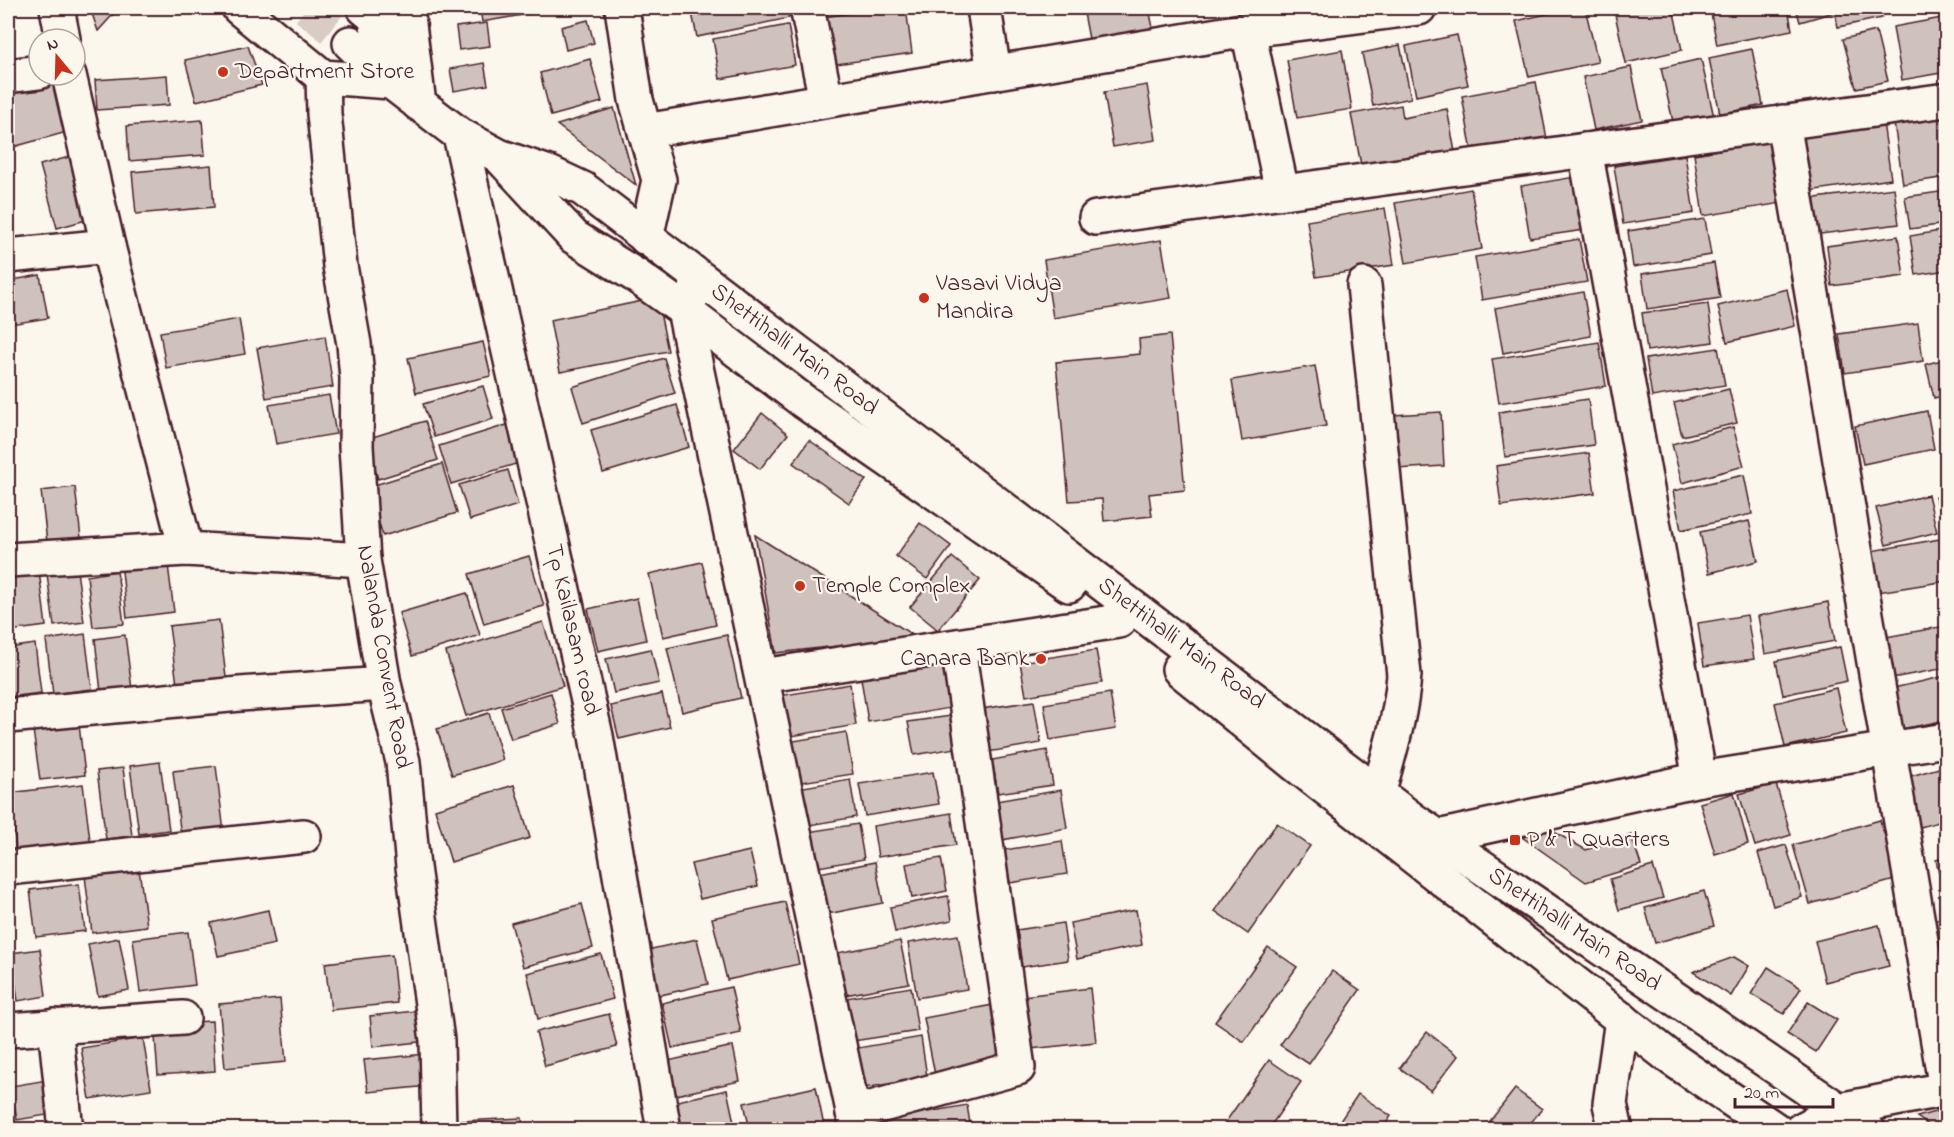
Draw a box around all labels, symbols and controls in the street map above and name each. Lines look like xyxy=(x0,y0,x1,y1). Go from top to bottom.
north arrow xyxy=(27,27,87,87)
text: N xyxy=(44,32,62,58)
place label: Department Store xyxy=(234,55,415,90)
marker: Department Store xyxy=(216,65,230,79)
place label: Vasavi Vidya Mandira xyxy=(935,267,1062,330)
street label: Shettihalli Main Road xyxy=(703,275,886,425)
marker: Vasavi Vidya Mandira xyxy=(917,291,931,305)
street label: Tp Kailasam road xyxy=(535,541,609,720)
street label: Nalanda Convent Road xyxy=(346,542,420,772)
place label: Temple Complex xyxy=(812,569,970,604)
street label: Shettihalli Main Road xyxy=(1090,569,1273,719)
marker: Temple Complex xyxy=(793,579,807,593)
place label: Canara Bank xyxy=(900,642,1029,677)
marker: Canara Bank xyxy=(1034,652,1048,666)
place label: P & T Quarters xyxy=(1527,823,1670,858)
marker: P & T Quarters xyxy=(1508,833,1522,847)
street label: Shettihalli Main Road xyxy=(1480,859,1668,1001)
scale bar xyxy=(1735,1071,1832,1109)
text: 20 m xyxy=(1744,1081,1779,1107)

